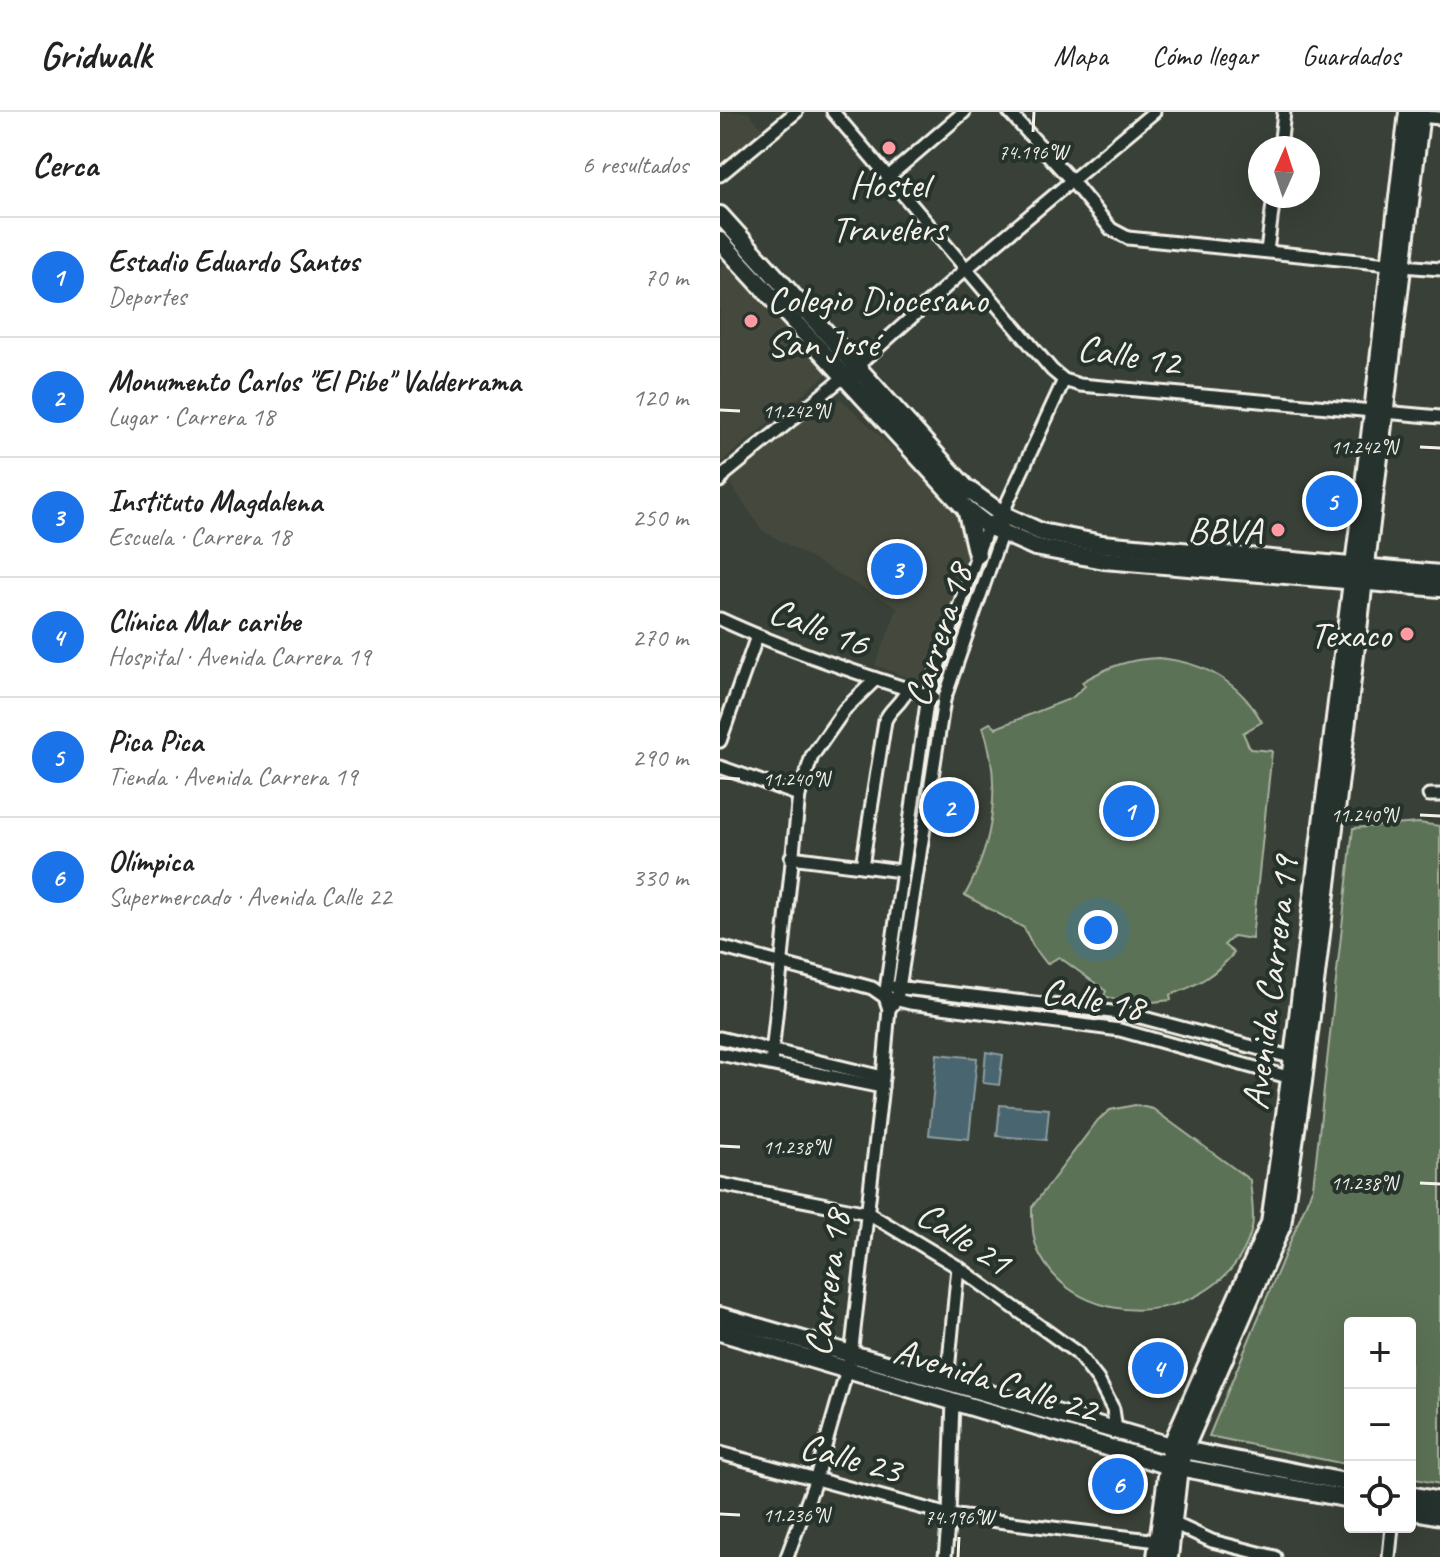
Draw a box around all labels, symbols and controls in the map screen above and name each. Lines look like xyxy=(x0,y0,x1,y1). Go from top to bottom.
text: Gridwalk xyxy=(40,32,152,79)
text: Mapa xyxy=(1053,38,1108,73)
text: Cómo llegar xyxy=(1152,38,1258,73)
text: Guardados xyxy=(1302,38,1400,73)
north arrow xyxy=(1248,136,1320,208)
marker: Hostel Travelers xyxy=(880,139,898,157)
text: 74.196°W xyxy=(998,140,1071,165)
text: Cerca xyxy=(32,143,98,186)
text: 6 resultados xyxy=(582,148,688,181)
place label: Hostel Travelers xyxy=(832,161,949,252)
text: Estadio Eduardo Santos xyxy=(108,242,359,280)
text: 1 xyxy=(52,261,64,294)
text: 70 m xyxy=(644,261,688,294)
place label: Colegio Diocesano San José xyxy=(767,276,989,367)
text: Deportes xyxy=(108,280,186,313)
marker: Colegio Diocesano San José xyxy=(742,312,760,330)
street label: Calle 12 xyxy=(1074,324,1186,387)
text: Monumento Carlos "El Pibe" Valderrama xyxy=(108,362,521,400)
text: 2 xyxy=(52,381,64,414)
text: 120 m xyxy=(632,381,688,414)
text: 11.242°N xyxy=(763,399,832,424)
text: Lugar · Carrera 18 xyxy=(108,400,275,433)
text: 11.242°N xyxy=(1331,435,1400,460)
pin: 5 xyxy=(1306,471,1358,531)
text: Instituto Magdalena xyxy=(108,482,322,520)
text: 3 xyxy=(52,501,64,534)
text: 250 m xyxy=(632,501,688,534)
place label: BBVA xyxy=(1187,507,1264,554)
text: Escuela · Carrera 18 xyxy=(108,520,291,553)
marker: BBVA xyxy=(1269,521,1287,539)
pin: 3 xyxy=(871,539,923,599)
street label: Carrera 18 xyxy=(893,554,984,712)
street label: Calle 16 xyxy=(762,587,877,668)
text: Clínica Mar caribe xyxy=(108,602,300,640)
place label: Texaco xyxy=(1310,611,1393,658)
text: 4 xyxy=(52,621,64,654)
text: 270 m xyxy=(632,621,688,654)
marker: Texaco xyxy=(1398,625,1416,643)
text: Hospital · Avenida Carrera 19 xyxy=(108,640,371,673)
text: Pica Pica xyxy=(108,722,203,760)
text: 5 xyxy=(52,741,64,774)
text: 290 m xyxy=(632,741,688,774)
text: Tienda · Avenida Carrera 19 xyxy=(108,760,357,793)
text: 11.240°N xyxy=(763,767,832,792)
pin: 2 xyxy=(923,777,975,837)
pin: 1 xyxy=(1103,781,1155,841)
text: 11.240°N xyxy=(1331,803,1400,828)
text: Olímpica xyxy=(108,842,193,880)
street label: Avenida Carrera 19 xyxy=(1231,851,1309,1112)
text: 6 xyxy=(52,861,64,894)
text: 330 m xyxy=(632,861,688,894)
text: Supermercado · Avenida Calle 22 xyxy=(108,880,391,913)
your location xyxy=(1078,910,1118,950)
street label: Calle 18 xyxy=(1038,967,1152,1032)
text: 11.238°N xyxy=(763,1135,832,1160)
text: 11.238°N xyxy=(1331,1171,1400,1196)
street label: Calle 21 xyxy=(908,1190,1022,1287)
street label: Carrera 18 xyxy=(794,1203,861,1359)
map controls xyxy=(1344,1317,1416,1533)
button: + xyxy=(1344,1317,1416,1389)
street label: Avenida Calle 22 xyxy=(888,1327,1106,1434)
pin: 4 xyxy=(1132,1338,1184,1398)
button: − xyxy=(1344,1389,1416,1461)
street label: Calle 23 xyxy=(795,1422,910,1495)
pin: 6 xyxy=(1092,1454,1144,1514)
button: locate xyxy=(1344,1461,1416,1533)
text: 11.236°N xyxy=(763,1503,832,1528)
text: 74.196°W xyxy=(924,1505,997,1530)

